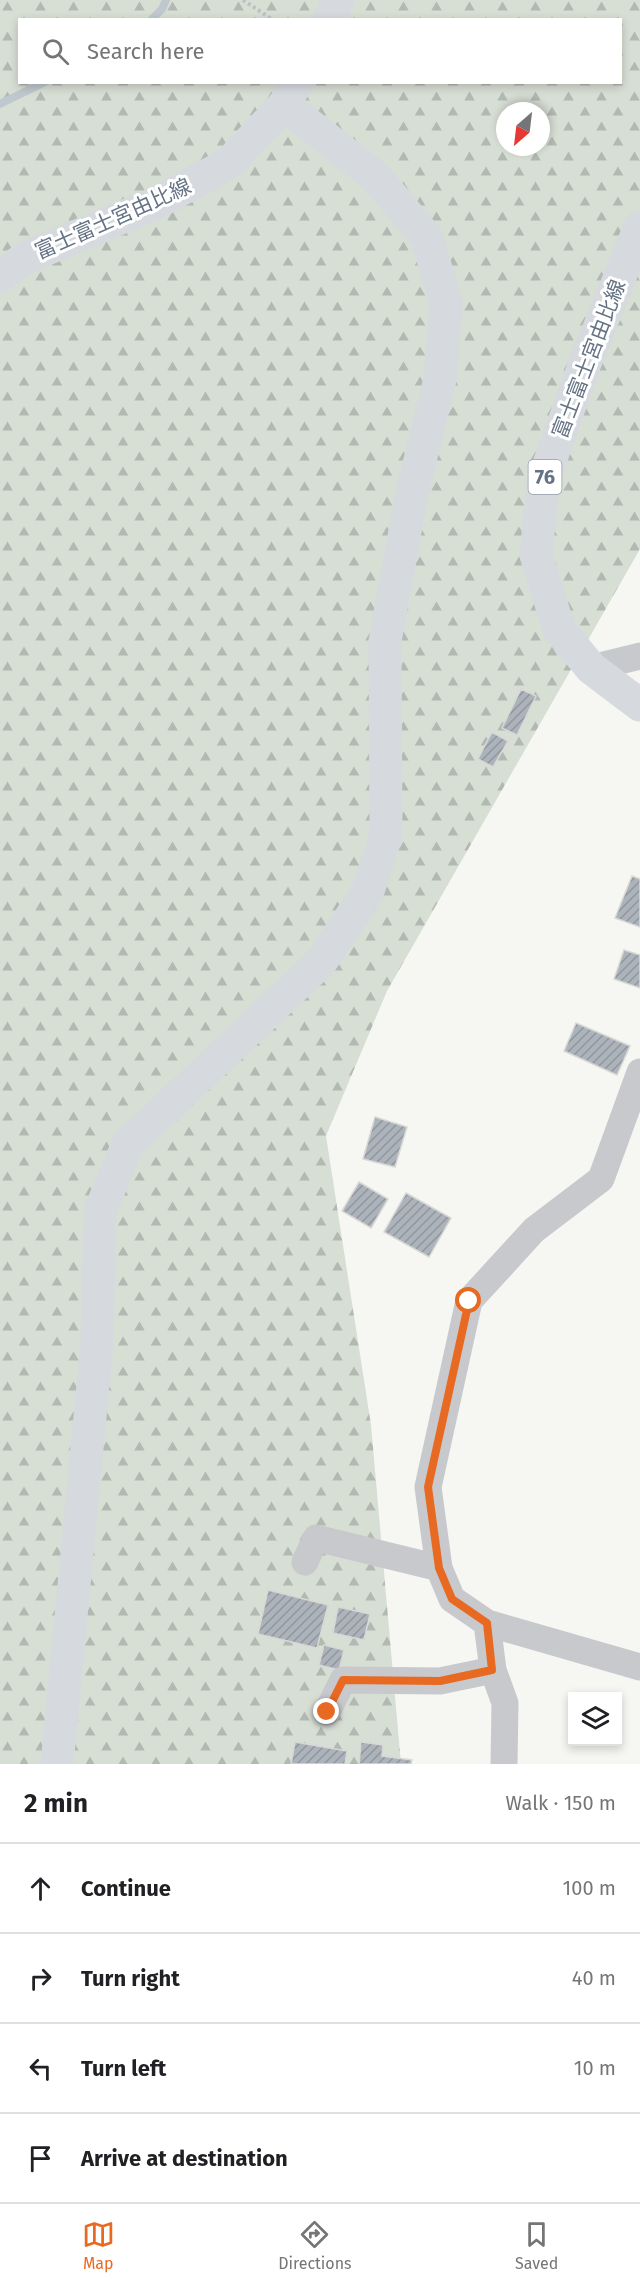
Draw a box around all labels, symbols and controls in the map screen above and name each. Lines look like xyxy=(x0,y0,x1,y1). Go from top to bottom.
search box xyxy=(18,18,622,84)
icon: search xyxy=(39,35,72,68)
text: Search here xyxy=(87,38,205,65)
north arrow xyxy=(496,102,550,156)
street label: 富士富士宮由比線 xyxy=(31,173,195,265)
street label: 富士富士宮由比線 xyxy=(547,276,631,442)
road number: 76 xyxy=(528,460,562,494)
route start xyxy=(455,1287,481,1313)
map controls xyxy=(568,1692,622,1746)
button: layers xyxy=(568,1692,622,1746)
route end xyxy=(313,1698,339,1724)
text: 2 min xyxy=(24,1788,88,1819)
text: Walk · 150 m xyxy=(506,1791,616,1815)
icon: ahead xyxy=(24,1872,57,1905)
text: Continue xyxy=(81,1875,171,1902)
text: 100 m xyxy=(563,1876,616,1900)
icon: right xyxy=(24,1962,57,1995)
text: Turn right xyxy=(81,1965,180,1992)
text: 40 m xyxy=(572,1966,616,1990)
icon: left xyxy=(24,2052,57,2085)
text: Turn left xyxy=(81,2055,166,2082)
text: 10 m xyxy=(574,2056,616,2080)
icon: arrive xyxy=(24,2142,57,2175)
text: Arrive at destination xyxy=(81,2145,288,2172)
tab: Map xyxy=(82,2218,115,2273)
tab: Directions xyxy=(278,2218,352,2273)
tab: Saved xyxy=(515,2218,558,2273)

